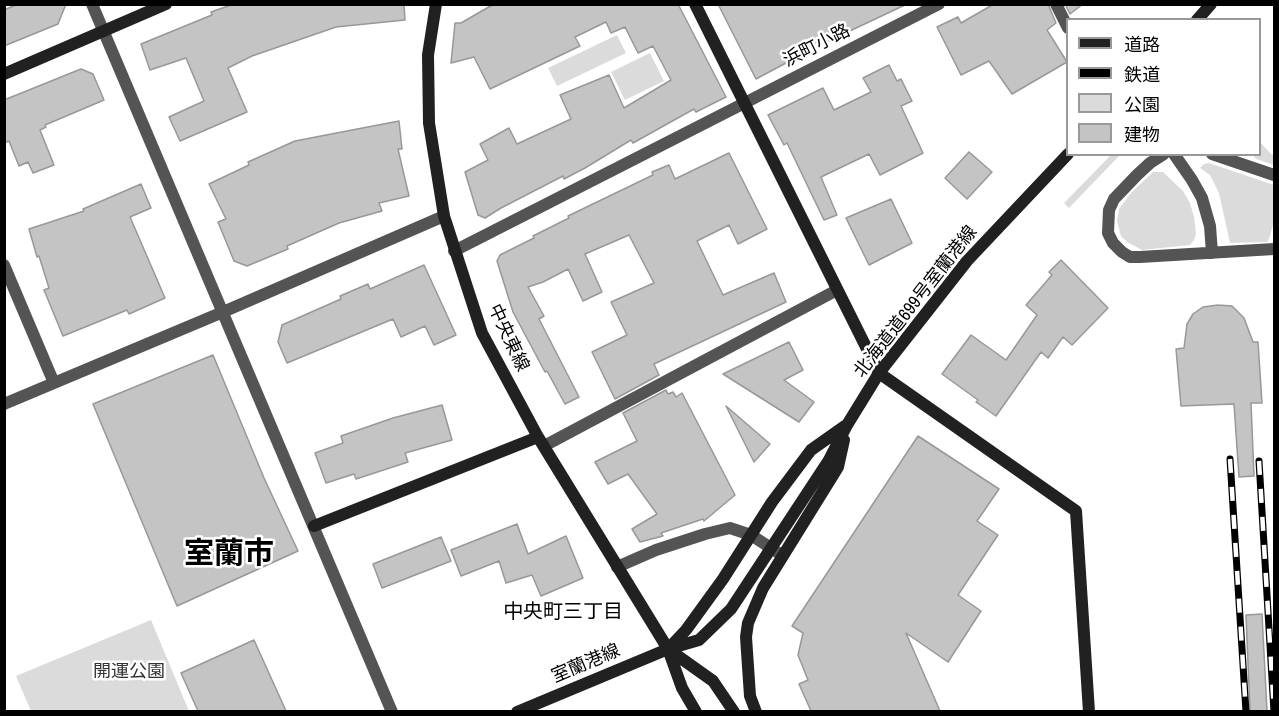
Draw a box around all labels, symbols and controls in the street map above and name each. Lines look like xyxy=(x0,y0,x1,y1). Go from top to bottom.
legend xyxy=(1066,18,1261,156)
street label: 浜町小路 xyxy=(780,20,854,72)
text: 道路 xyxy=(1124,32,1160,57)
text: 鉄道 xyxy=(1124,62,1160,87)
text: 公園 xyxy=(1124,92,1160,117)
text: 建物 xyxy=(1124,122,1160,147)
street label: 北海道道699号室蘭港線 xyxy=(850,222,982,382)
street label: 中央東線 xyxy=(483,301,533,375)
district label: 室蘭市 xyxy=(184,537,274,573)
district label: 中央町三丁目 xyxy=(503,601,623,625)
street label: 室蘭港線 xyxy=(549,640,623,688)
park label: 開運公園 xyxy=(93,661,165,683)

